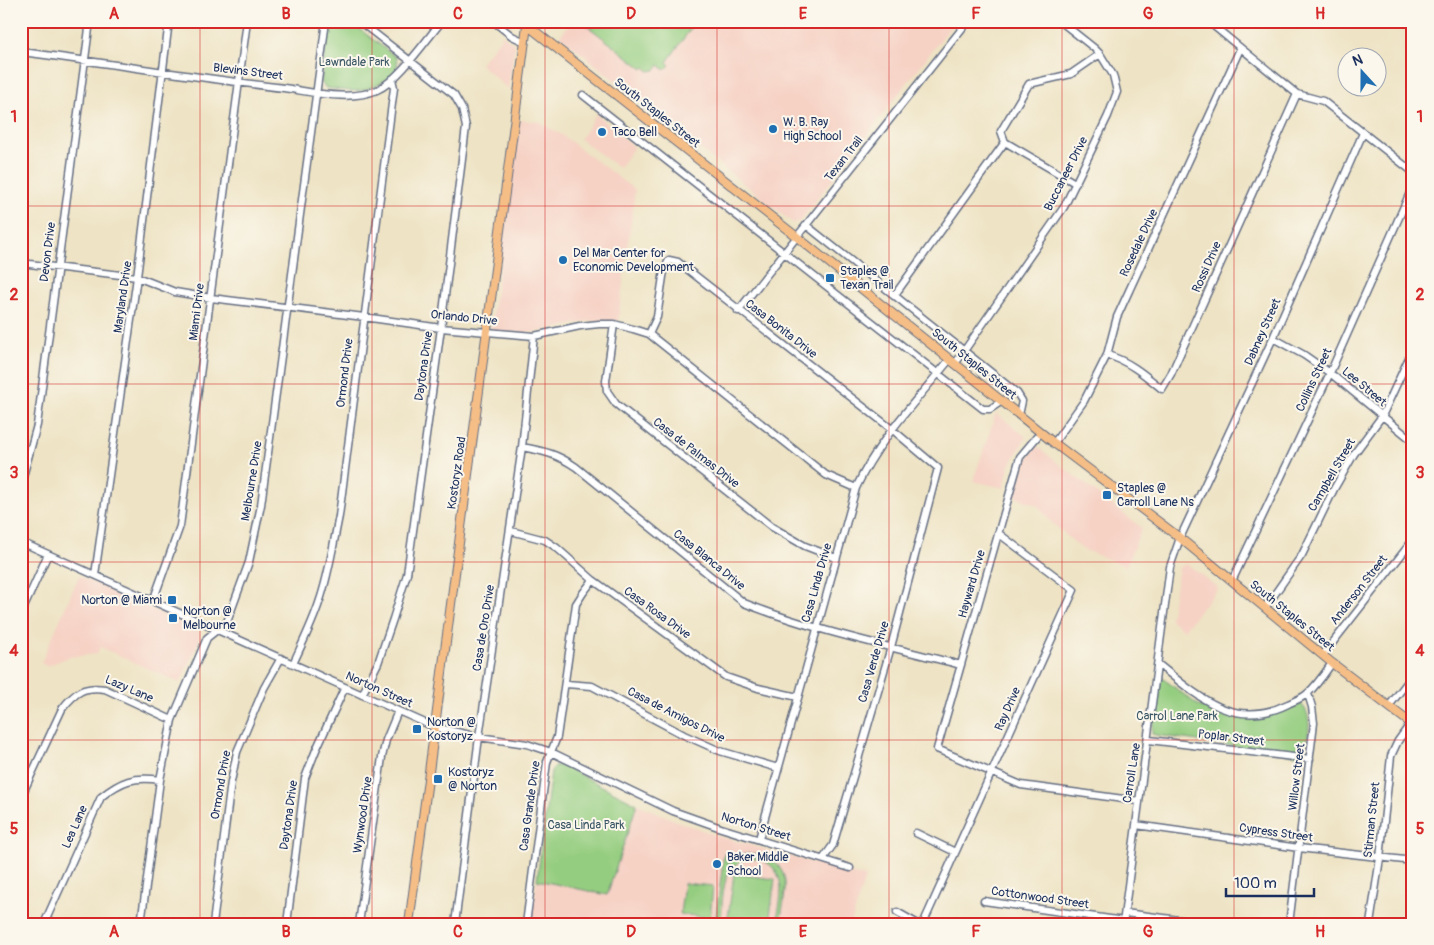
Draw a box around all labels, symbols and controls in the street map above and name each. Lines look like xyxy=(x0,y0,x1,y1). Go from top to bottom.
text: A xyxy=(109,4,120,24)
text: B xyxy=(281,4,291,24)
text: C xyxy=(453,4,463,24)
text: D xyxy=(626,4,636,24)
text: E xyxy=(799,4,808,24)
text: F xyxy=(971,4,981,24)
text: G xyxy=(1143,4,1154,24)
text: H xyxy=(1315,4,1325,24)
north arrow xyxy=(1336,48,1386,98)
text: N xyxy=(1350,51,1365,70)
park label: Lawndale Park xyxy=(318,55,390,70)
street label: Blevins Street xyxy=(212,60,284,84)
street label: South Staples Street xyxy=(611,75,703,151)
text: 1 xyxy=(11,107,17,127)
text: 1 xyxy=(1417,107,1423,127)
place label: W. B. Ray High School xyxy=(783,115,842,144)
marker: W. B. Ray High School xyxy=(767,123,779,135)
place label: Taco Bell xyxy=(612,125,657,140)
marker: Taco Bell xyxy=(596,126,608,138)
street label: Texan Trail xyxy=(822,133,867,185)
street label: Buccaneer Drive xyxy=(1041,134,1091,214)
street label: Rosedale Drive xyxy=(1117,207,1161,279)
street label: Devon Drive xyxy=(37,221,59,283)
street label: Rossi Drive xyxy=(1189,239,1225,295)
place label: Del Mar Center for Economic Development xyxy=(573,246,694,275)
marker: Del Mar Center for Economic Development xyxy=(557,254,569,266)
street label: Maryland Drive xyxy=(111,260,135,334)
place label: Staples @ Texan Trail xyxy=(840,264,894,293)
marker: Staples @ Texan Trail xyxy=(824,272,836,284)
street label: Miami Drive xyxy=(186,283,208,341)
text: 2 xyxy=(10,285,19,305)
text: 2 xyxy=(1416,285,1425,305)
street label: Casa Bonita Drive xyxy=(742,296,820,362)
street label: Dabney Street xyxy=(1242,296,1285,368)
street label: Orlando Drive xyxy=(430,307,498,329)
street label: South Staples Street xyxy=(929,325,1020,403)
street label: Daytona Drive xyxy=(412,330,436,402)
street label: Ormond Drive xyxy=(333,337,357,409)
street label: Collins Street xyxy=(1293,346,1335,414)
street label: Lee Street xyxy=(1339,364,1390,410)
street label: Casa de Palmas Drive xyxy=(650,415,742,491)
street label: Kostoryz Road xyxy=(444,435,470,510)
street label: Campbell Street xyxy=(1305,436,1359,514)
street label: Melbourne Drive xyxy=(238,440,266,522)
text: 3 xyxy=(10,463,19,483)
text: 3 xyxy=(1416,463,1425,483)
place label: Staples @ Carroll Lane Ns xyxy=(1117,481,1194,510)
marker: Staples @ Carroll Lane Ns xyxy=(1101,489,1113,501)
street label: Casa Blanca Drive xyxy=(670,526,748,594)
street label: Casa Linda Drive xyxy=(799,542,836,624)
street label: Hayward Drive xyxy=(955,548,989,620)
street label: Anderson Street xyxy=(1327,552,1391,628)
street label: South Staples Street xyxy=(1247,577,1338,655)
street label: Casa de Oro Drive xyxy=(470,584,498,672)
street label: Casa Rosa Drive xyxy=(621,584,693,642)
place label: Norton @ Miami xyxy=(81,593,162,608)
marker: Norton @ Miami xyxy=(166,594,178,606)
place label: Norton @ Melbourne xyxy=(183,604,236,633)
marker: Norton @ Melbourne xyxy=(167,612,179,624)
street label: Casa Verde Drive xyxy=(855,620,893,704)
text: 4 xyxy=(9,641,19,661)
text: 4 xyxy=(1415,641,1425,661)
street label: Norton Street xyxy=(343,669,415,712)
street label: Lazy Lane xyxy=(103,672,155,706)
street label: Casa de Amigos Drive xyxy=(625,684,727,746)
street label: Ray Drive xyxy=(992,685,1024,733)
park label: Carrol Lane Park xyxy=(1136,709,1218,724)
place label: Norton @ Kostoryz xyxy=(427,715,476,744)
marker: Norton @ Kostoryz xyxy=(411,723,423,735)
street label: Poplar Street xyxy=(1197,726,1265,750)
street label: Carroll Lane xyxy=(1120,742,1144,804)
street label: Willow Street xyxy=(1285,742,1309,811)
street label: Ormond Drive xyxy=(208,749,234,821)
street label: Casa Grande Drive xyxy=(516,760,544,852)
place label: Kostoryz @ Norton xyxy=(448,765,497,794)
marker: Kostoryz @ Norton xyxy=(432,773,444,785)
street label: Wynwood Drive xyxy=(350,776,376,854)
street label: Daytona Drive xyxy=(277,779,301,851)
street label: Stirman Street xyxy=(1361,781,1383,859)
street label: Lea Lane xyxy=(59,803,91,851)
street label: Norton Street xyxy=(719,809,793,845)
park label: Casa Linda Park xyxy=(547,818,625,833)
text: 5 xyxy=(10,819,19,839)
text: 5 xyxy=(1416,819,1425,839)
street label: Cypress Street xyxy=(1238,820,1314,846)
place label: Baker Middle School xyxy=(727,850,789,879)
marker: Baker Middle School xyxy=(711,858,723,870)
scale bar xyxy=(1226,865,1314,897)
text: 100 m xyxy=(1234,874,1277,893)
street label: Cottonwood Street xyxy=(990,884,1090,912)
text: A xyxy=(109,922,120,942)
text: B xyxy=(281,922,291,942)
text: C xyxy=(453,922,463,942)
text: D xyxy=(626,922,636,942)
text: E xyxy=(799,922,808,942)
text: F xyxy=(971,922,981,942)
text: G xyxy=(1143,922,1154,942)
text: H xyxy=(1315,922,1325,942)

